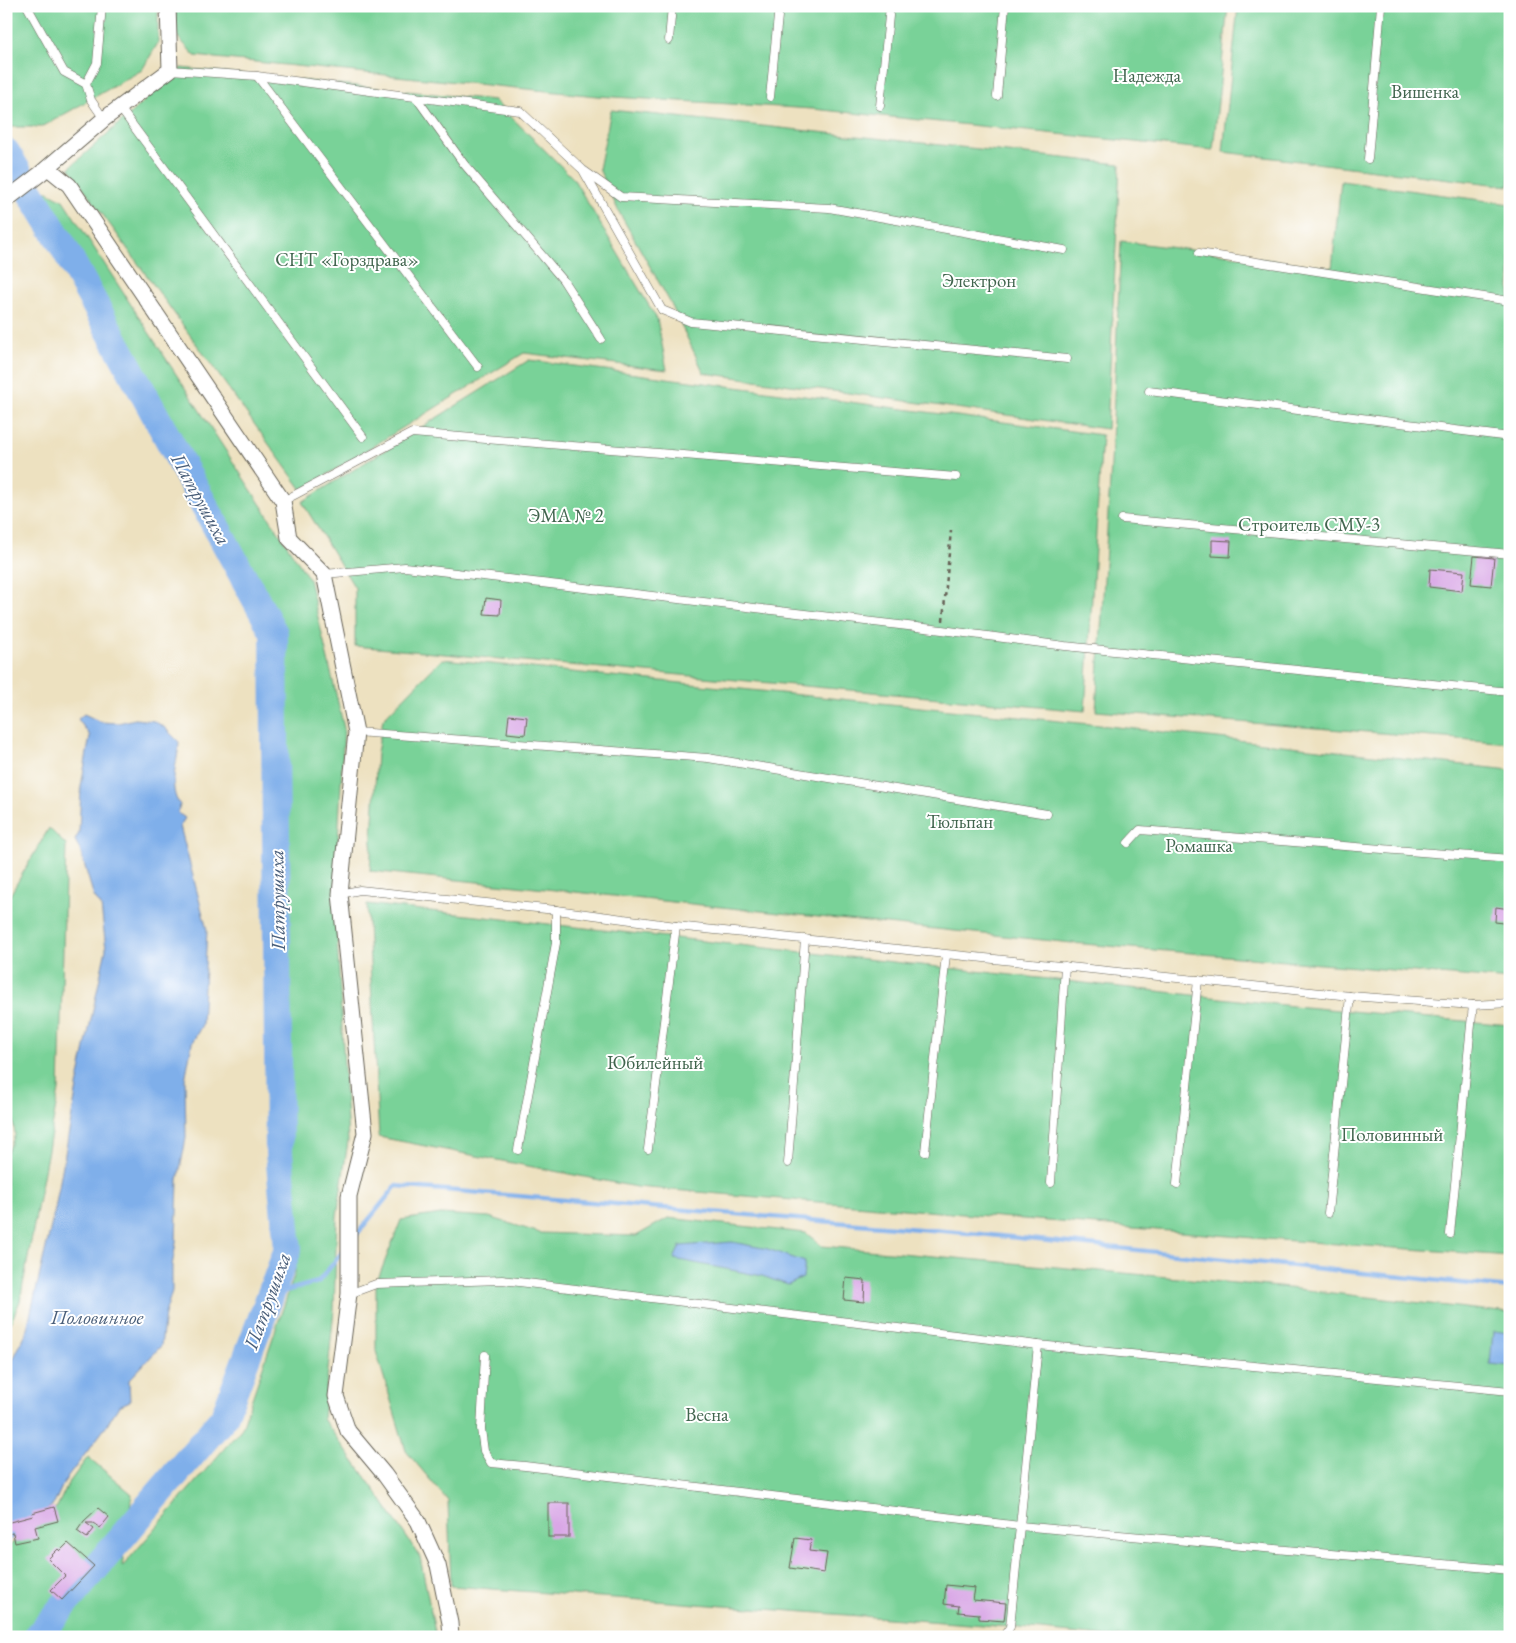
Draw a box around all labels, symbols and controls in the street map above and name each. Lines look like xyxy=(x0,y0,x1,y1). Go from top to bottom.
park label: Надежда xyxy=(1113,63,1182,88)
park label: Вишенка xyxy=(1391,79,1459,104)
park label: СНТ «Горздрава» xyxy=(275,247,419,272)
park label: Электрон xyxy=(942,268,1016,293)
water label: Патрушиха xyxy=(165,448,237,549)
park label: ЭМА № 2 xyxy=(528,503,604,528)
park label: Строитель СМУ-3 xyxy=(1238,512,1380,537)
park label: Тюльпан xyxy=(927,809,993,834)
park label: Ромашка xyxy=(1165,833,1233,858)
water label: Патрушиха xyxy=(263,849,291,952)
park label: Юбилейный xyxy=(607,1050,703,1075)
park label: Половинный xyxy=(1341,1122,1443,1147)
water label: Патрушиха xyxy=(237,1249,296,1354)
water label: Половинное xyxy=(50,1304,144,1330)
park label: Весна xyxy=(685,1402,729,1427)

